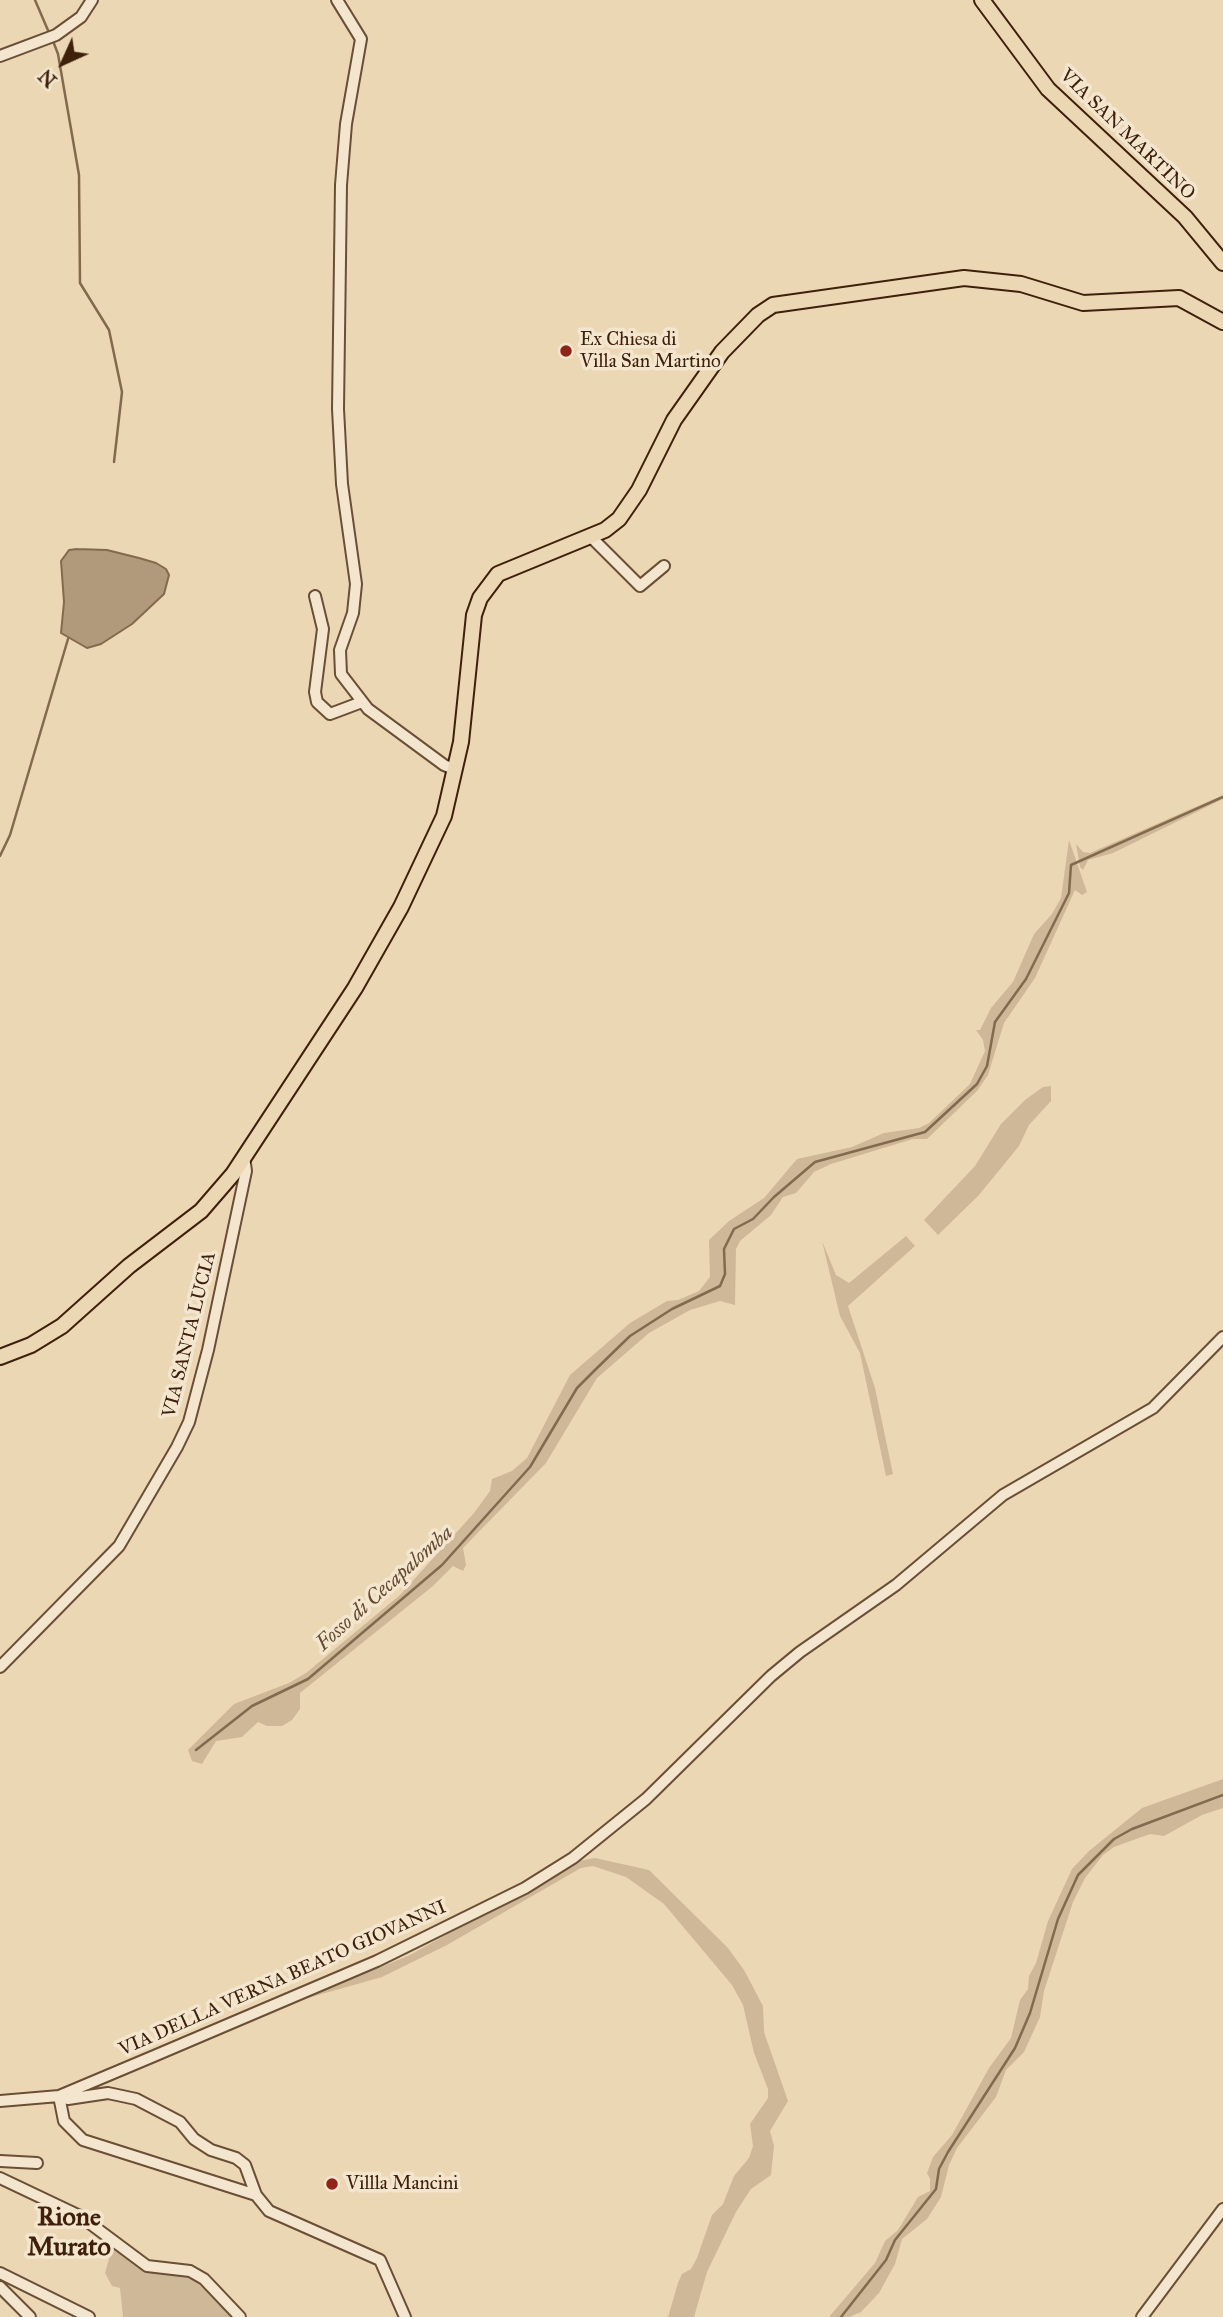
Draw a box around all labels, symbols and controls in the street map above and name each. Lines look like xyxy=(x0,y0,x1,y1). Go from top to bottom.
north arrow xyxy=(28,28,98,98)
text: N xyxy=(34,64,62,92)
street label: VIA SAN MARTINO xyxy=(1055,65,1199,205)
place label: Ex Chiesa di Villa San Martino xyxy=(580,329,721,373)
marker: Ex Chiesa di Villa San Martino xyxy=(558,343,574,359)
street label: VIA SANTA LUCIA xyxy=(158,1250,222,1420)
water label: Fosso di Cecapalomba xyxy=(311,1521,459,1657)
street label: VIA DELLA VERNA BEATO GIOVANNI xyxy=(116,1896,450,2062)
place label: Villla Mancini xyxy=(346,2173,459,2195)
marker: Villla Mancini xyxy=(324,2176,340,2192)
district label: Rione Murato xyxy=(27,2203,111,2264)

